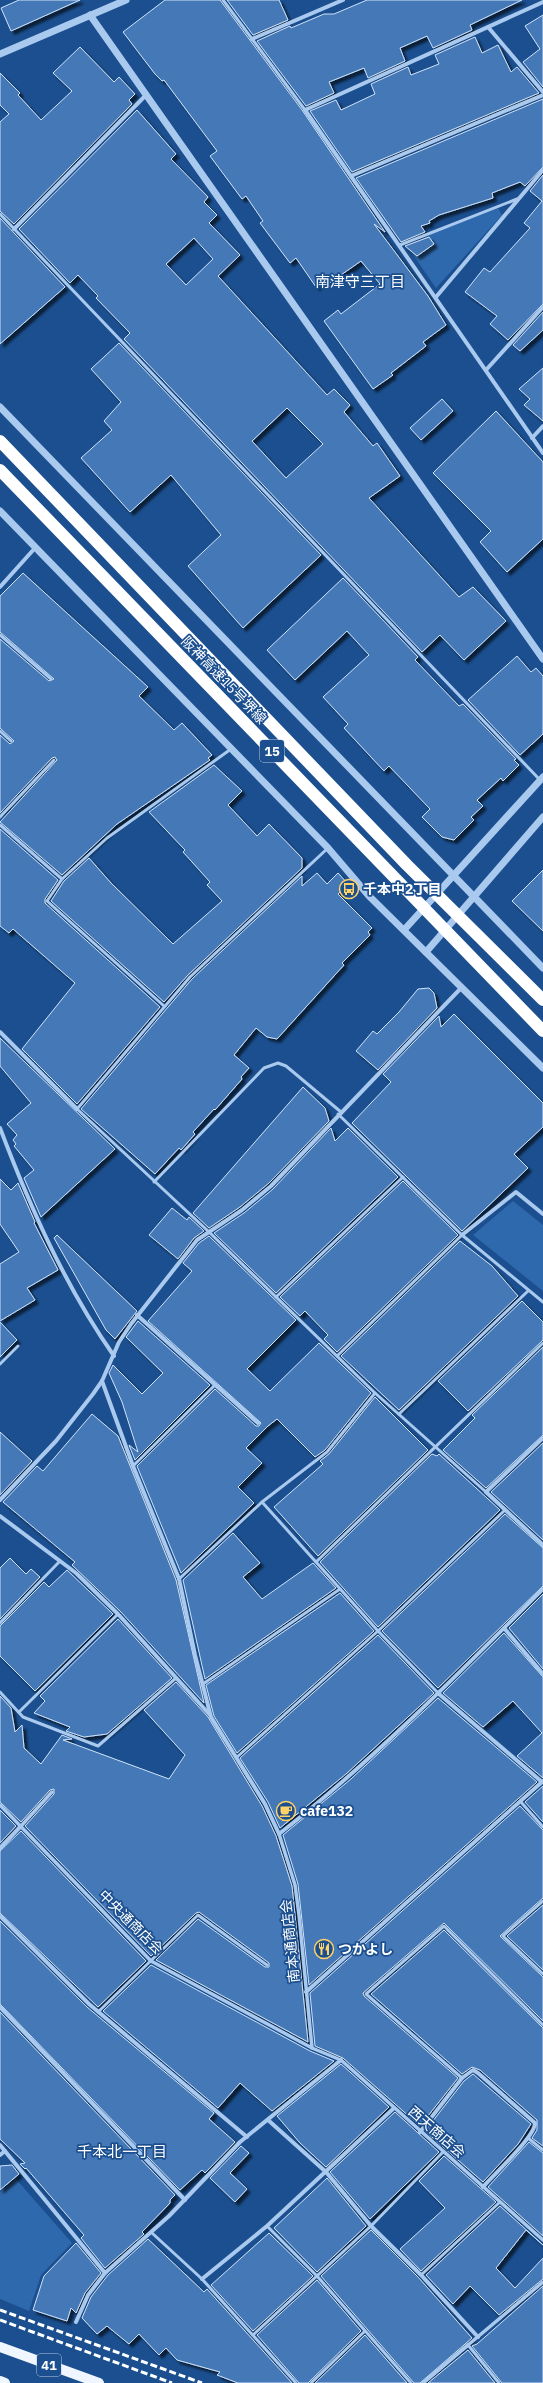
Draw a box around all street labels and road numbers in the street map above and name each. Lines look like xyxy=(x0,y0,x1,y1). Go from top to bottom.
street label: 阪神高速15号堺線 xyxy=(178,632,270,728)
road number: 15 xyxy=(260,740,284,762)
street label: 中央通商店会 xyxy=(95,1886,167,1958)
street label: 南本通商店会 xyxy=(277,1898,303,1984)
street label: 西天商店会 xyxy=(405,2102,469,2162)
road number: 41 xyxy=(37,2354,61,2376)

